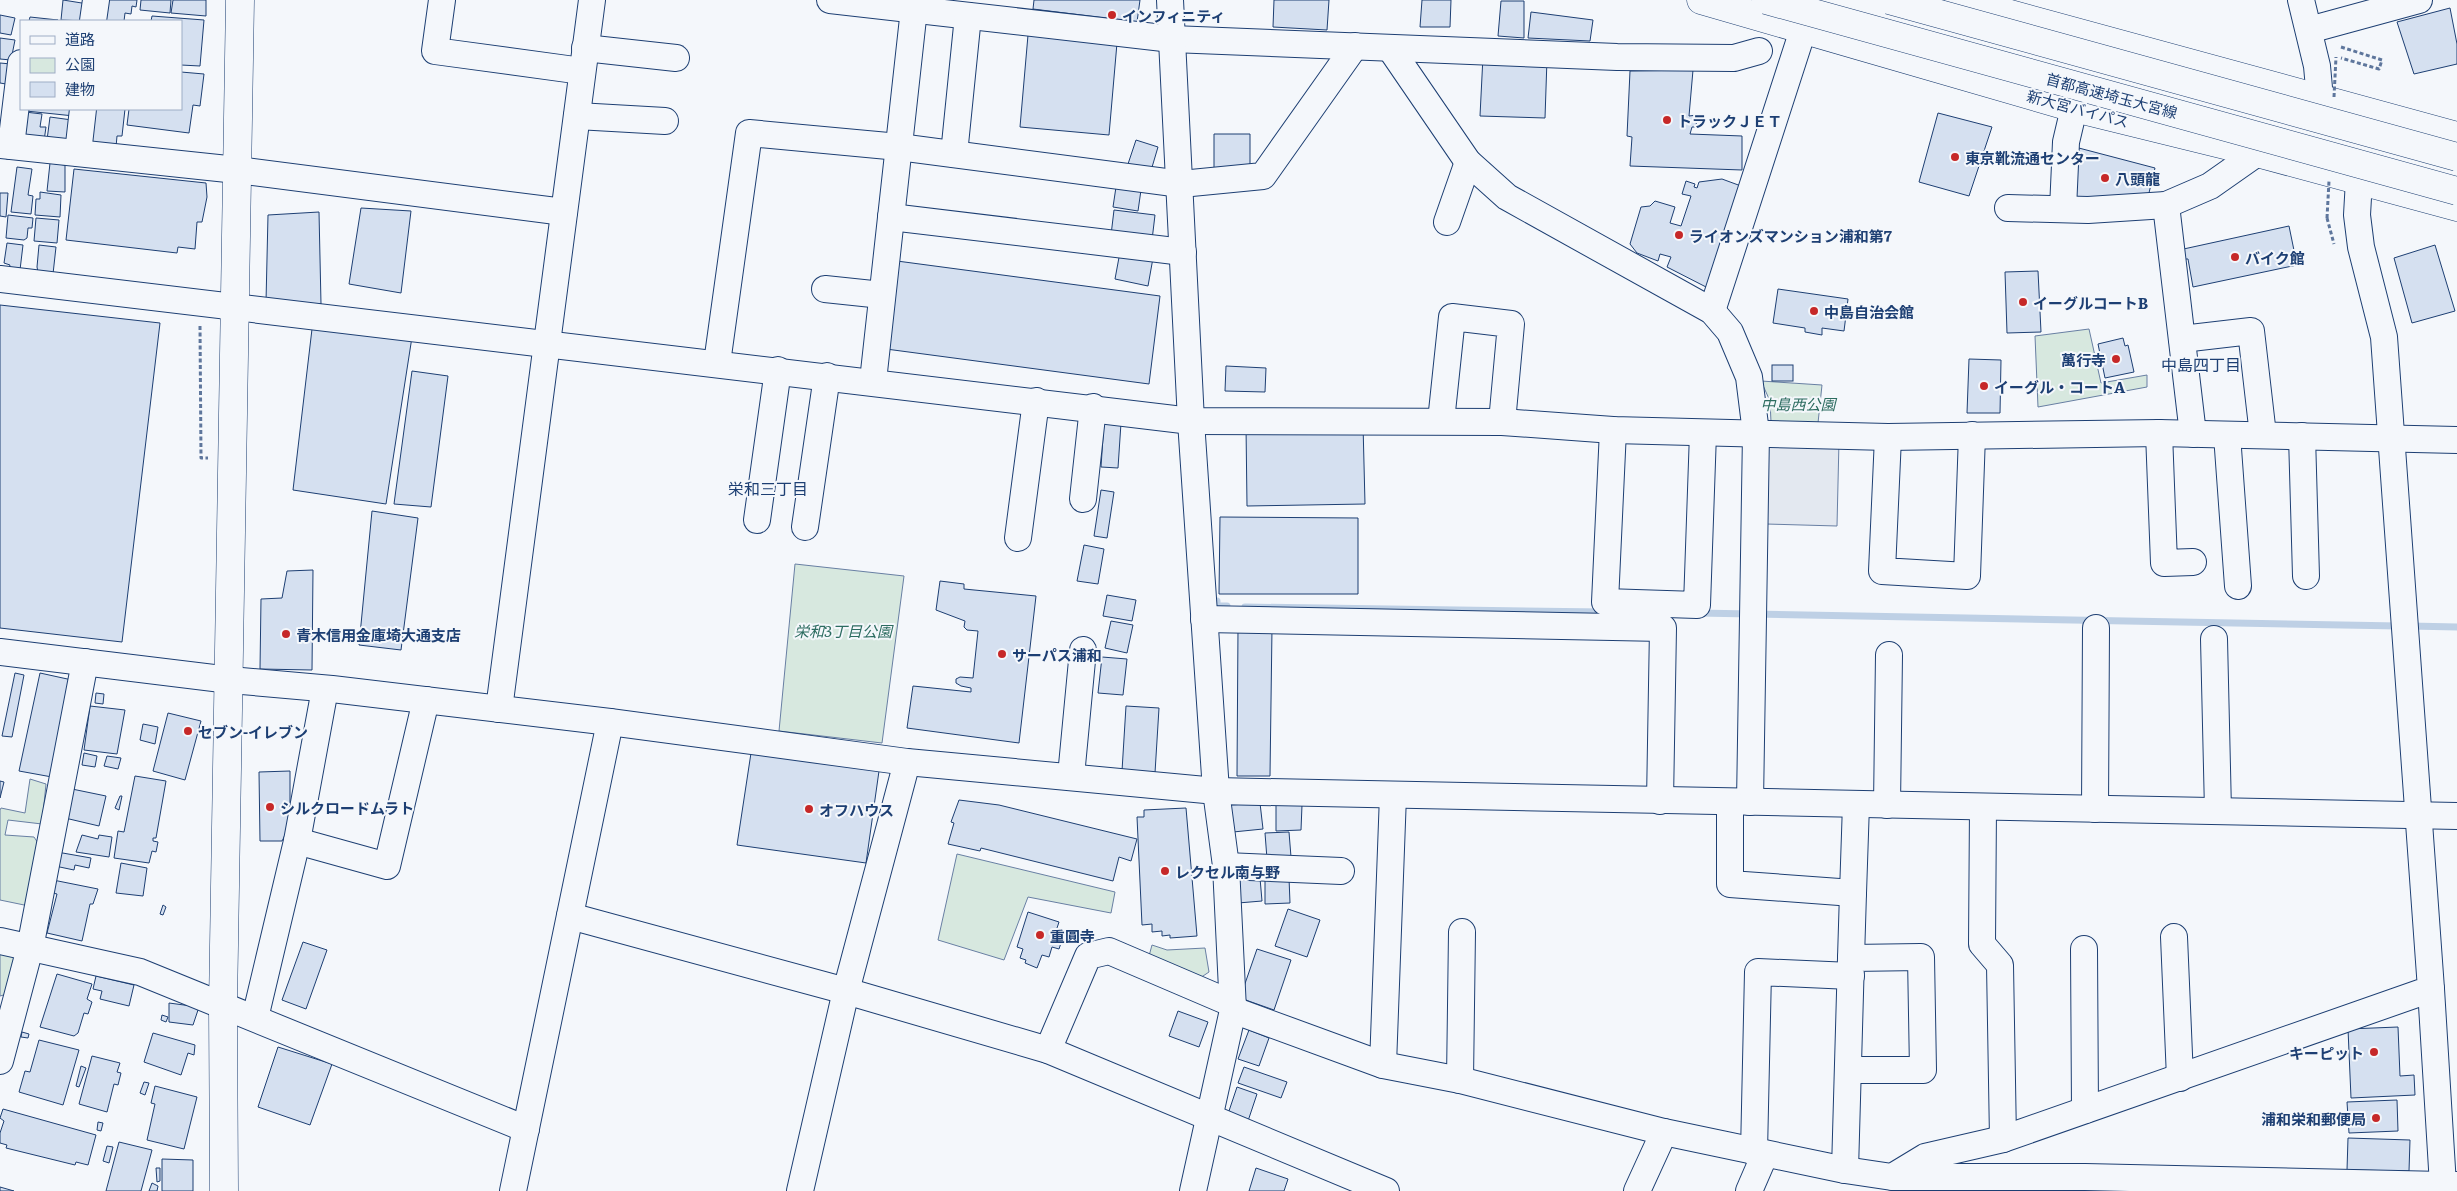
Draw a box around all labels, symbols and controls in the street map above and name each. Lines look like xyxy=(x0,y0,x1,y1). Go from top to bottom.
place label: インフィニティ xyxy=(1122,4,1225,27)
marker: インフィニティ xyxy=(1106,9,1118,21)
legend xyxy=(20,20,182,110)
text: 道路 xyxy=(65,27,95,50)
text: 公園 xyxy=(65,52,95,75)
street label: 首都高速埼玉大宮線 xyxy=(2044,66,2180,124)
text: 建物 xyxy=(65,77,95,100)
street label: 新大宮バイパス xyxy=(2024,83,2132,133)
place label: トラックＪＥＴ xyxy=(1677,109,1782,132)
marker: トラックＪＥＴ xyxy=(1661,114,1673,126)
place label: 東京靴流通センター xyxy=(1965,146,2100,169)
marker: 東京靴流通センター xyxy=(1949,151,1961,163)
place label: 八頭龍 xyxy=(2115,167,2160,190)
marker: 八頭龍 xyxy=(2099,172,2111,184)
place label: ライオンズマンション浦和第7 xyxy=(1689,224,1893,247)
marker: ライオンズマンション浦和第7 xyxy=(1673,229,1685,241)
place label: バイク館 xyxy=(2245,246,2305,269)
marker: バイク館 xyxy=(2229,251,2241,263)
place label: イーグルコートB xyxy=(2033,291,2148,314)
marker: イーグルコートB xyxy=(2017,296,2029,308)
place label: 中島自治会館 xyxy=(1824,300,1914,323)
marker: 中島自治会館 xyxy=(1808,305,1820,317)
place label: 萬行寺 xyxy=(2061,348,2106,371)
district label: 中島四丁目 xyxy=(2161,352,2241,376)
marker: 萬行寺 xyxy=(2110,353,2122,365)
place label: イーグル・コートA xyxy=(1994,375,2126,398)
marker: イーグル・コートA xyxy=(1978,380,1990,392)
park label: 中島西公園 xyxy=(1760,392,1837,415)
district label: 栄和三丁目 xyxy=(728,476,808,500)
park label: 栄和3丁目公園 xyxy=(794,619,894,642)
place label: 青木信用金庫埼大通支店 xyxy=(296,623,461,646)
marker: 青木信用金庫埼大通支店 xyxy=(280,628,292,640)
place label: サーパス浦和 xyxy=(1012,643,1102,666)
marker: サーパス浦和 xyxy=(996,648,1008,660)
place label: セブン-イレブン xyxy=(198,720,308,743)
marker: セブン-イレブン xyxy=(182,725,194,737)
place label: シルクロードムラト xyxy=(280,796,414,819)
place label: オフハウス xyxy=(819,798,894,821)
marker: シルクロードムラト xyxy=(264,801,276,813)
marker: オフハウス xyxy=(803,803,815,815)
place label: レクセル南与野 xyxy=(1175,860,1280,883)
marker: レクセル南与野 xyxy=(1159,865,1171,877)
place label: 重圓寺 xyxy=(1050,924,1095,947)
marker: 重圓寺 xyxy=(1034,929,1046,941)
place label: キーピット xyxy=(2289,1041,2364,1064)
marker: キーピット xyxy=(2368,1046,2380,1058)
place label: 浦和栄和郵便局 xyxy=(2261,1107,2366,1130)
marker: 浦和栄和郵便局 xyxy=(2370,1112,2382,1124)

